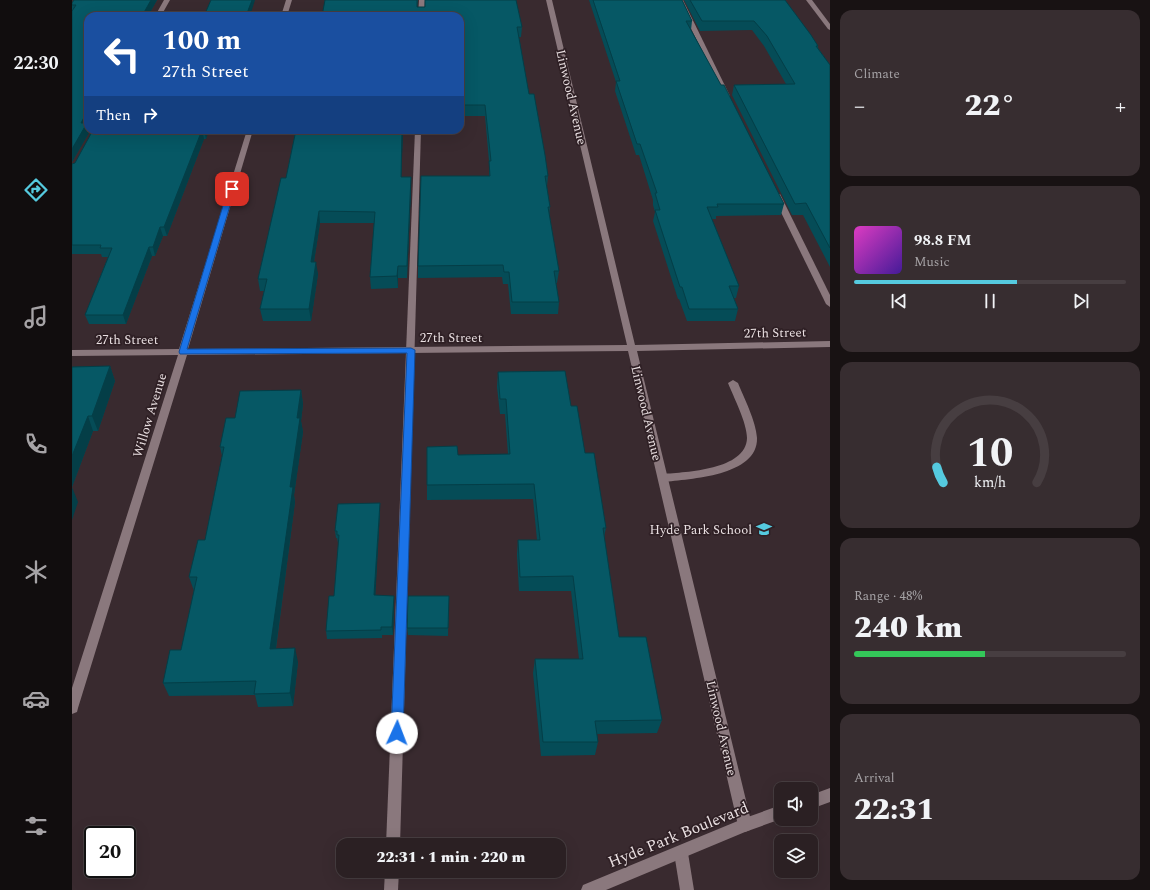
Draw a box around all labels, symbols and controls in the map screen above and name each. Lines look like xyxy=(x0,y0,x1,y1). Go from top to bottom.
text: 100 m xyxy=(162,19,241,62)
icon: left xyxy=(96,28,148,80)
street label: Linwood Avenue xyxy=(550,48,592,147)
text: 22:30 xyxy=(13,50,59,77)
text: 27th Street xyxy=(162,58,249,85)
text: Climate xyxy=(854,64,900,84)
text: 22° xyxy=(965,83,1016,129)
text: − xyxy=(854,90,865,123)
text: + xyxy=(1115,90,1126,123)
text: Then xyxy=(96,104,131,127)
icon: right xyxy=(139,104,161,126)
pin xyxy=(215,172,249,206)
icon: directions xyxy=(22,176,50,204)
icon: arrive xyxy=(221,178,243,200)
text: 98.8 FM xyxy=(914,229,971,252)
text: Music xyxy=(914,252,950,272)
icon: previous xyxy=(888,290,910,312)
icon: pause xyxy=(979,290,1001,312)
icon: next xyxy=(1070,290,1092,312)
icon: music xyxy=(22,303,50,331)
street label: 27th Street xyxy=(744,322,807,344)
street label: 27th Street xyxy=(420,328,483,348)
street label: 27th Street xyxy=(96,330,159,350)
street label: Linwood Avenue xyxy=(625,364,667,463)
street label: Willow Avenue xyxy=(128,371,172,460)
text: 10 xyxy=(967,422,1013,485)
icon: phone xyxy=(22,430,50,458)
text: km/h xyxy=(974,472,1006,494)
place label: Hyde Park School xyxy=(649,520,752,540)
school or university icon: Hyde Park School xyxy=(755,520,773,538)
icon: climate xyxy=(22,558,50,586)
text: Range · 48% xyxy=(854,586,922,606)
text: 240 km xyxy=(854,605,962,651)
street label: Linwood Avenue xyxy=(700,679,742,778)
icon: car xyxy=(22,685,50,713)
position arrow xyxy=(376,712,418,754)
text: Arrival xyxy=(854,768,895,788)
map controls xyxy=(774,782,818,878)
button: sound xyxy=(774,782,818,826)
text: 22:31 xyxy=(854,787,934,833)
street label: Hyde Park Boulevard xyxy=(604,796,752,874)
icon: filters xyxy=(22,812,50,840)
speed limit sign: 20 xyxy=(84,826,136,878)
button: layers xyxy=(774,834,818,878)
text: 22:31 · 1 min · 220 m xyxy=(377,846,525,869)

